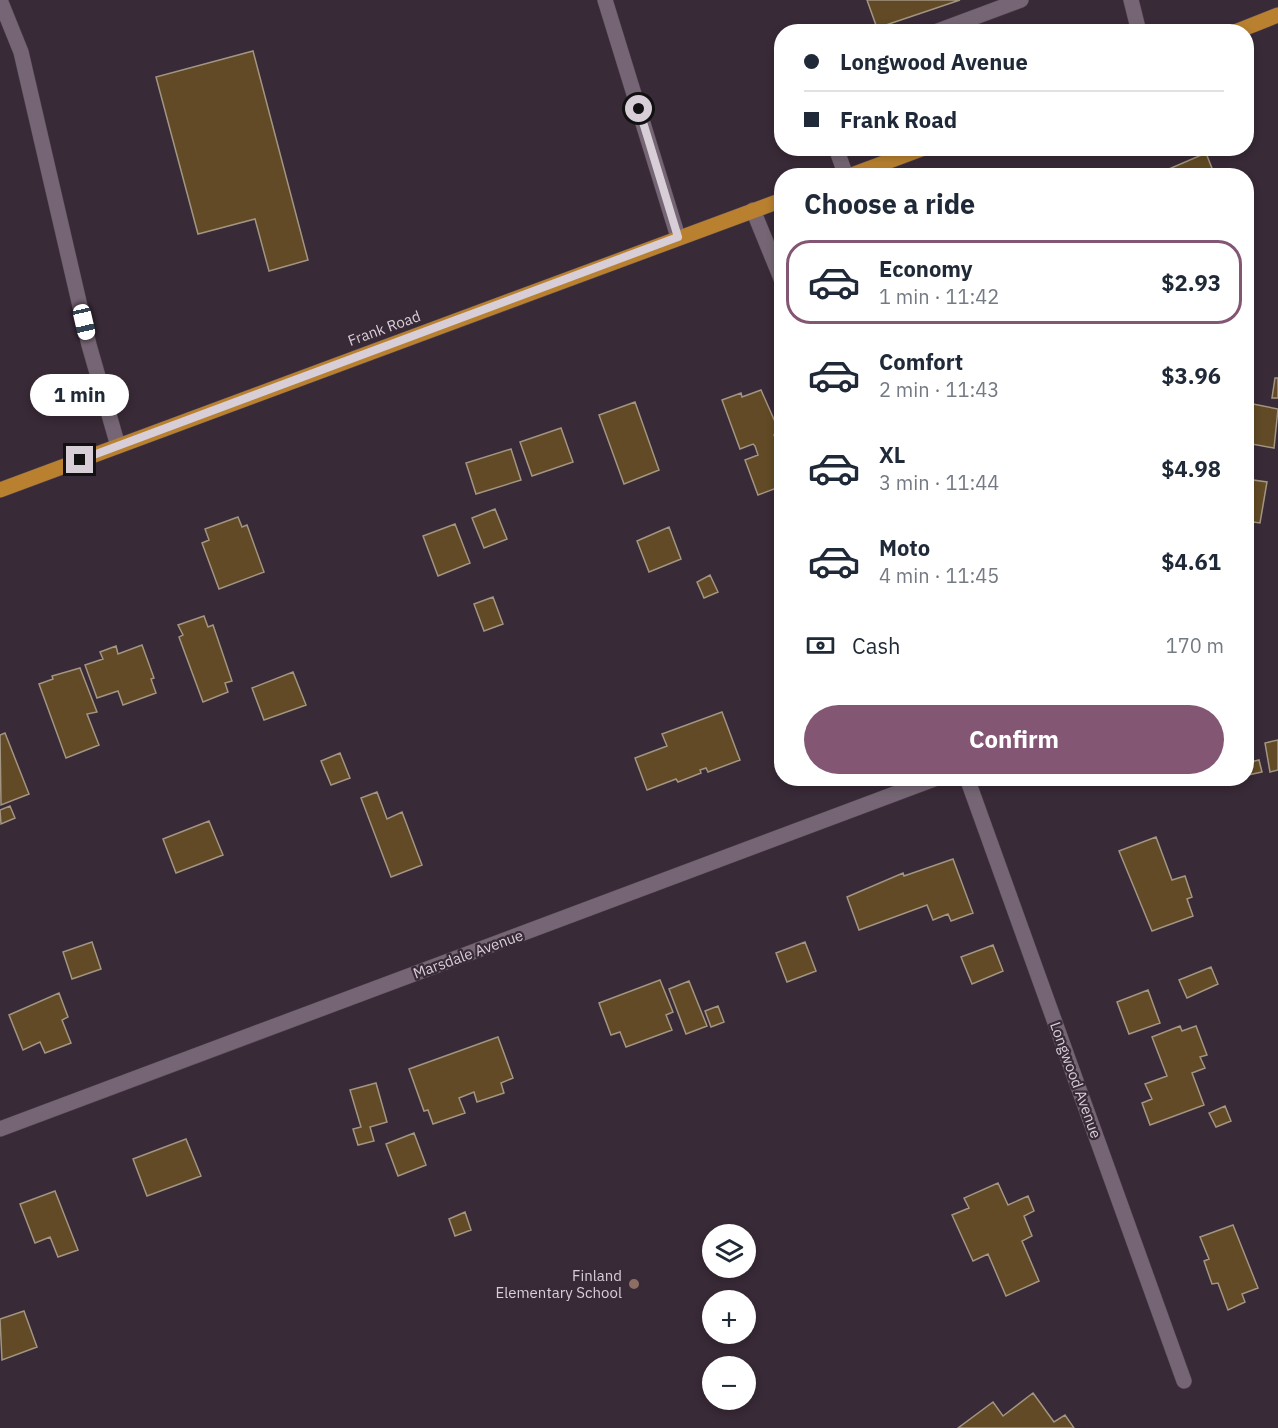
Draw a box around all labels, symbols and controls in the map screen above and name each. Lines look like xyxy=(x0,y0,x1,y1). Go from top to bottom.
text: Longwood Avenue xyxy=(840,47,1028,76)
route start xyxy=(625,95,652,122)
text: Frank Road xyxy=(840,105,957,134)
text: Choose a ride xyxy=(804,186,975,221)
text: Economy xyxy=(879,254,973,283)
icon: car xyxy=(807,255,861,309)
text: $2.93 xyxy=(1161,268,1221,297)
text: 1 min · 11:42 xyxy=(879,283,999,310)
car xyxy=(71,302,97,342)
street label: Frank Road xyxy=(345,306,423,350)
text: Comfort xyxy=(879,347,963,376)
icon: car xyxy=(807,348,861,402)
text: $3.96 xyxy=(1161,361,1221,390)
callout: 1 min xyxy=(31,373,130,415)
text: 2 min · 11:43 xyxy=(879,376,999,403)
text: 1 min xyxy=(53,381,106,408)
text: XL xyxy=(879,440,905,469)
icon: car xyxy=(807,441,861,495)
route end xyxy=(66,446,93,473)
text: $4.98 xyxy=(1161,454,1221,483)
text: 3 min · 11:44 xyxy=(879,469,999,496)
text: Moto xyxy=(879,533,930,562)
icon: car xyxy=(807,534,861,588)
text: $4.61 xyxy=(1161,547,1221,576)
text: 4 min · 11:45 xyxy=(879,562,999,589)
icon: cash xyxy=(804,629,837,662)
text: Cash xyxy=(852,631,901,660)
text: 170 m xyxy=(1166,632,1224,659)
button: Confirm xyxy=(804,705,1224,774)
street label: Marsdale Avenue xyxy=(410,925,526,983)
street label: Longwood Avenue xyxy=(1046,1019,1106,1141)
map controls xyxy=(702,1224,756,1410)
button: layers xyxy=(702,1224,756,1278)
place label: Finland Elementary School xyxy=(495,1266,622,1302)
marker: Finland Elementary School xyxy=(627,1277,641,1291)
button: + xyxy=(702,1290,756,1344)
button: − xyxy=(702,1356,756,1410)

